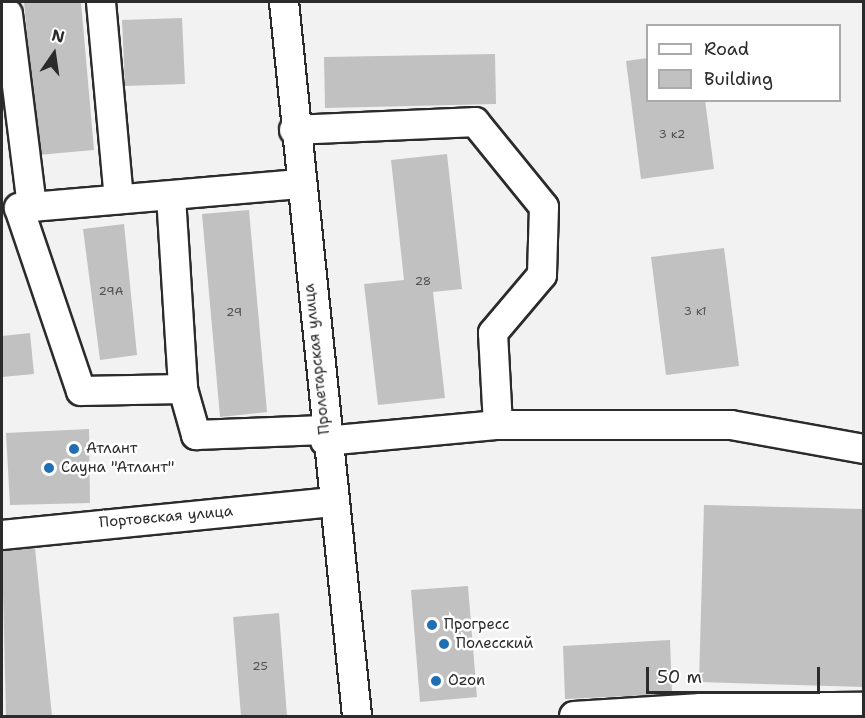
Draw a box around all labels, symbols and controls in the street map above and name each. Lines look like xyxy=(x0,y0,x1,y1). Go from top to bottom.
north arrow xyxy=(24,24,84,84)
text: N xyxy=(50,24,67,48)
legend xyxy=(646,24,841,102)
text: Road xyxy=(704,37,749,61)
text: Building xyxy=(704,67,773,91)
house number: 3 к2 xyxy=(659,128,685,142)
house number: 28 xyxy=(415,275,431,289)
street label: Пролетарская улица xyxy=(300,283,334,435)
house number: 29А xyxy=(99,285,123,299)
house number: 3 к1 xyxy=(683,305,707,319)
house number: 29 xyxy=(226,306,242,320)
place label: Атлант xyxy=(86,440,137,458)
marker: Атлант xyxy=(67,442,81,456)
place label: Сауна "Атлант" xyxy=(61,459,175,477)
marker: Сауна "Атлант" xyxy=(42,461,56,475)
street label: Портовская улица xyxy=(98,502,234,532)
place label: Прогресс xyxy=(444,616,510,634)
marker: Прогресс xyxy=(425,618,439,632)
place label: Полесский xyxy=(456,635,533,653)
marker: Полесский xyxy=(437,637,451,651)
scale bar xyxy=(649,655,823,693)
house number: 25 xyxy=(252,660,268,674)
text: 50 m xyxy=(657,665,702,689)
place label: Ozon xyxy=(448,672,485,690)
marker: Ozon xyxy=(429,674,443,688)

